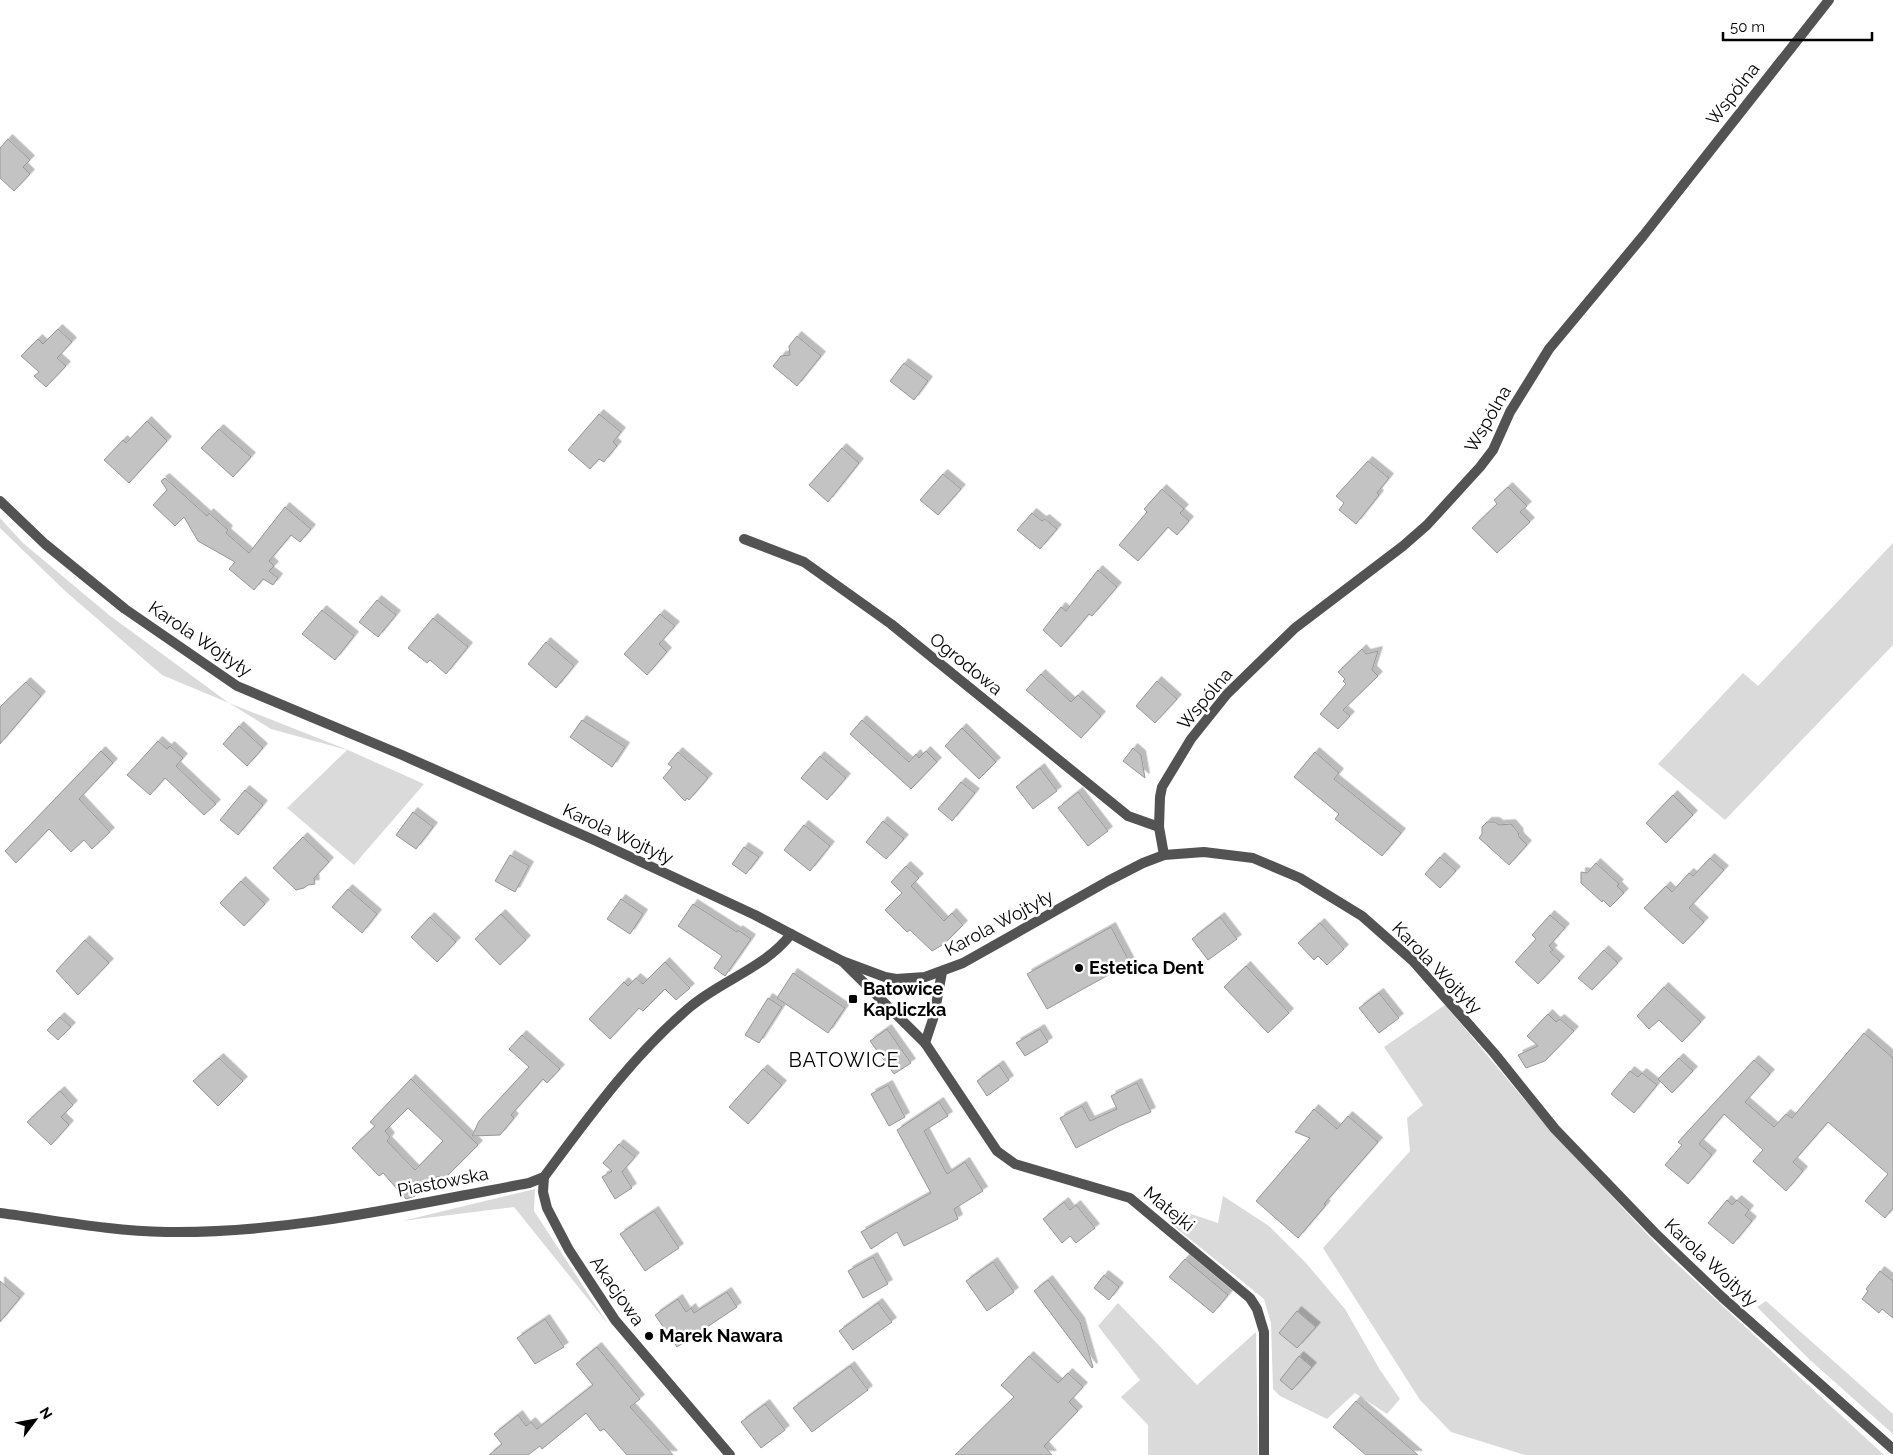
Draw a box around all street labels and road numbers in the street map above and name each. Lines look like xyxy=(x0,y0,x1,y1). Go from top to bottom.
street label: Wspólna xyxy=(1702,58,1764,129)
street label: Wspólna xyxy=(1460,382,1515,456)
street label: Karola Wojtyły xyxy=(145,596,256,681)
street label: Ogrodowa xyxy=(926,628,1007,699)
street label: Wspólna xyxy=(1173,664,1236,734)
street label: Karola Wojtyły xyxy=(560,799,677,868)
street label: Karola Wojtyły xyxy=(941,885,1057,960)
street label: Karola Wojtyły xyxy=(1388,917,1487,1018)
street label: Piastowska xyxy=(396,1162,490,1201)
street label: Matejki xyxy=(1140,1182,1199,1235)
street label: Karola Wojtyły xyxy=(1660,1214,1762,1311)
street label: Akacjowa xyxy=(586,1252,649,1330)

